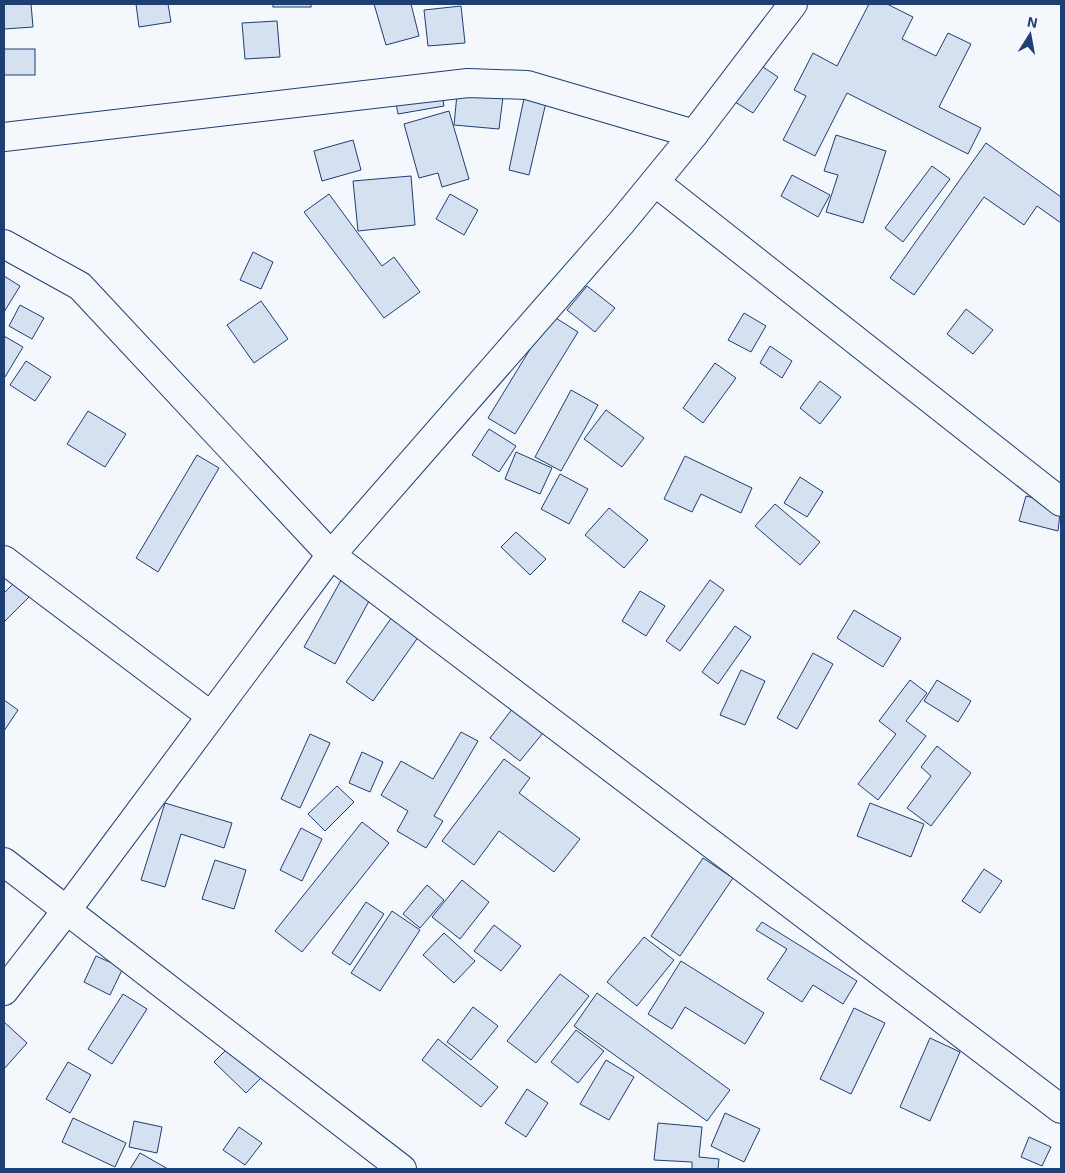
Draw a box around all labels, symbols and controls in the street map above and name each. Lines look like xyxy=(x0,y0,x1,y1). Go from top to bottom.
north arrow xyxy=(1005,10,1055,60)
text: N xyxy=(1026,12,1039,31)

